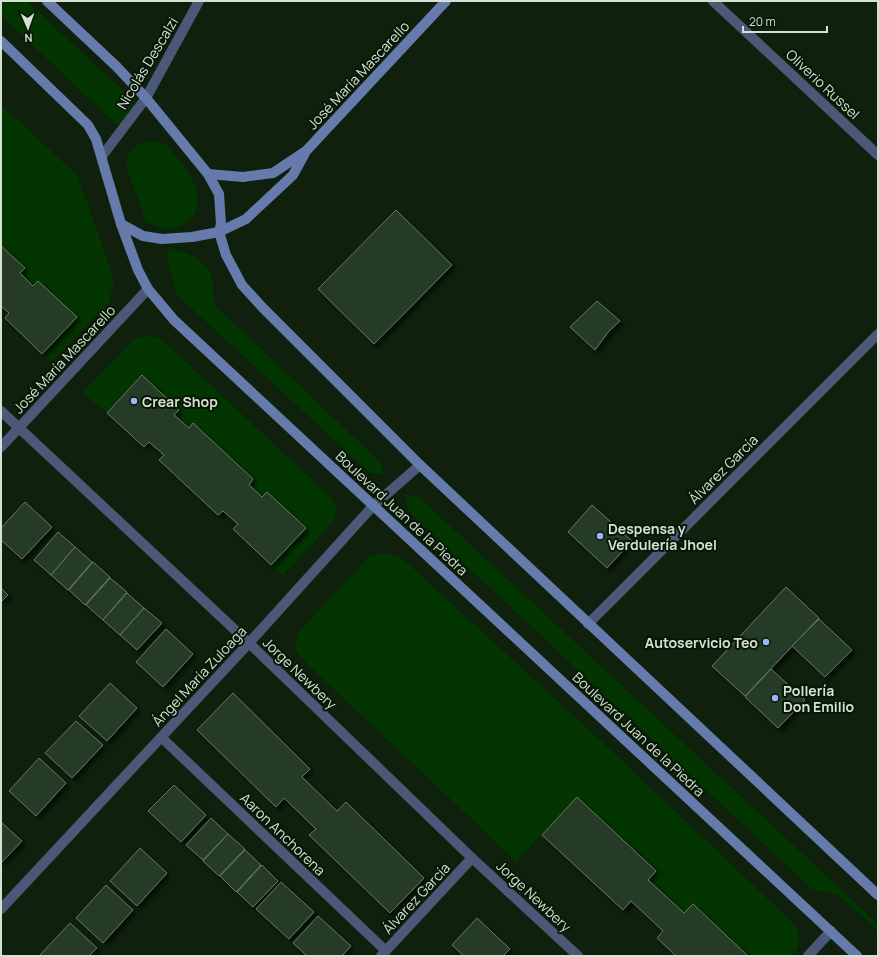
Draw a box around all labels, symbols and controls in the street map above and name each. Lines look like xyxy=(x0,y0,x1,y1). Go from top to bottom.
north arrow xyxy=(8,8,48,48)
scale bar xyxy=(743,8,827,34)
street label: Nicolás Descalzi xyxy=(112,13,182,113)
text: 20 m xyxy=(749,13,776,30)
street label: José María Mascarello xyxy=(303,17,413,133)
text: N xyxy=(24,31,33,46)
street label: Oliverio Russel xyxy=(782,45,864,123)
street label: José María Mascarello xyxy=(9,301,119,417)
place label: Crear Shop xyxy=(142,392,218,411)
marker: Crear Shop xyxy=(129,396,139,406)
street label: Álvarez García xyxy=(684,430,762,508)
street label: Boulevard Juan de la Piedra xyxy=(332,447,472,579)
place label: Despensa y Verdulería Jhoel xyxy=(608,519,717,554)
marker: Despensa y Verdulería Jhoel xyxy=(595,531,605,541)
street label: Ángel María Zuloaga xyxy=(148,622,250,730)
street label: Jorge Newbery xyxy=(259,633,342,714)
place label: Autoservicio Teo xyxy=(645,633,758,652)
marker: Autoservicio Teo xyxy=(761,637,771,647)
street label: Boulevard Juan de la Piedra xyxy=(569,668,709,800)
place label: Pollería Don Emilio xyxy=(783,681,855,716)
marker: Pollería Don Emilio xyxy=(770,693,780,703)
street label: Aaron Anchorena xyxy=(236,788,330,880)
street label: Jorge Newbery xyxy=(492,856,576,936)
street label: Álvarez García xyxy=(378,858,454,938)

